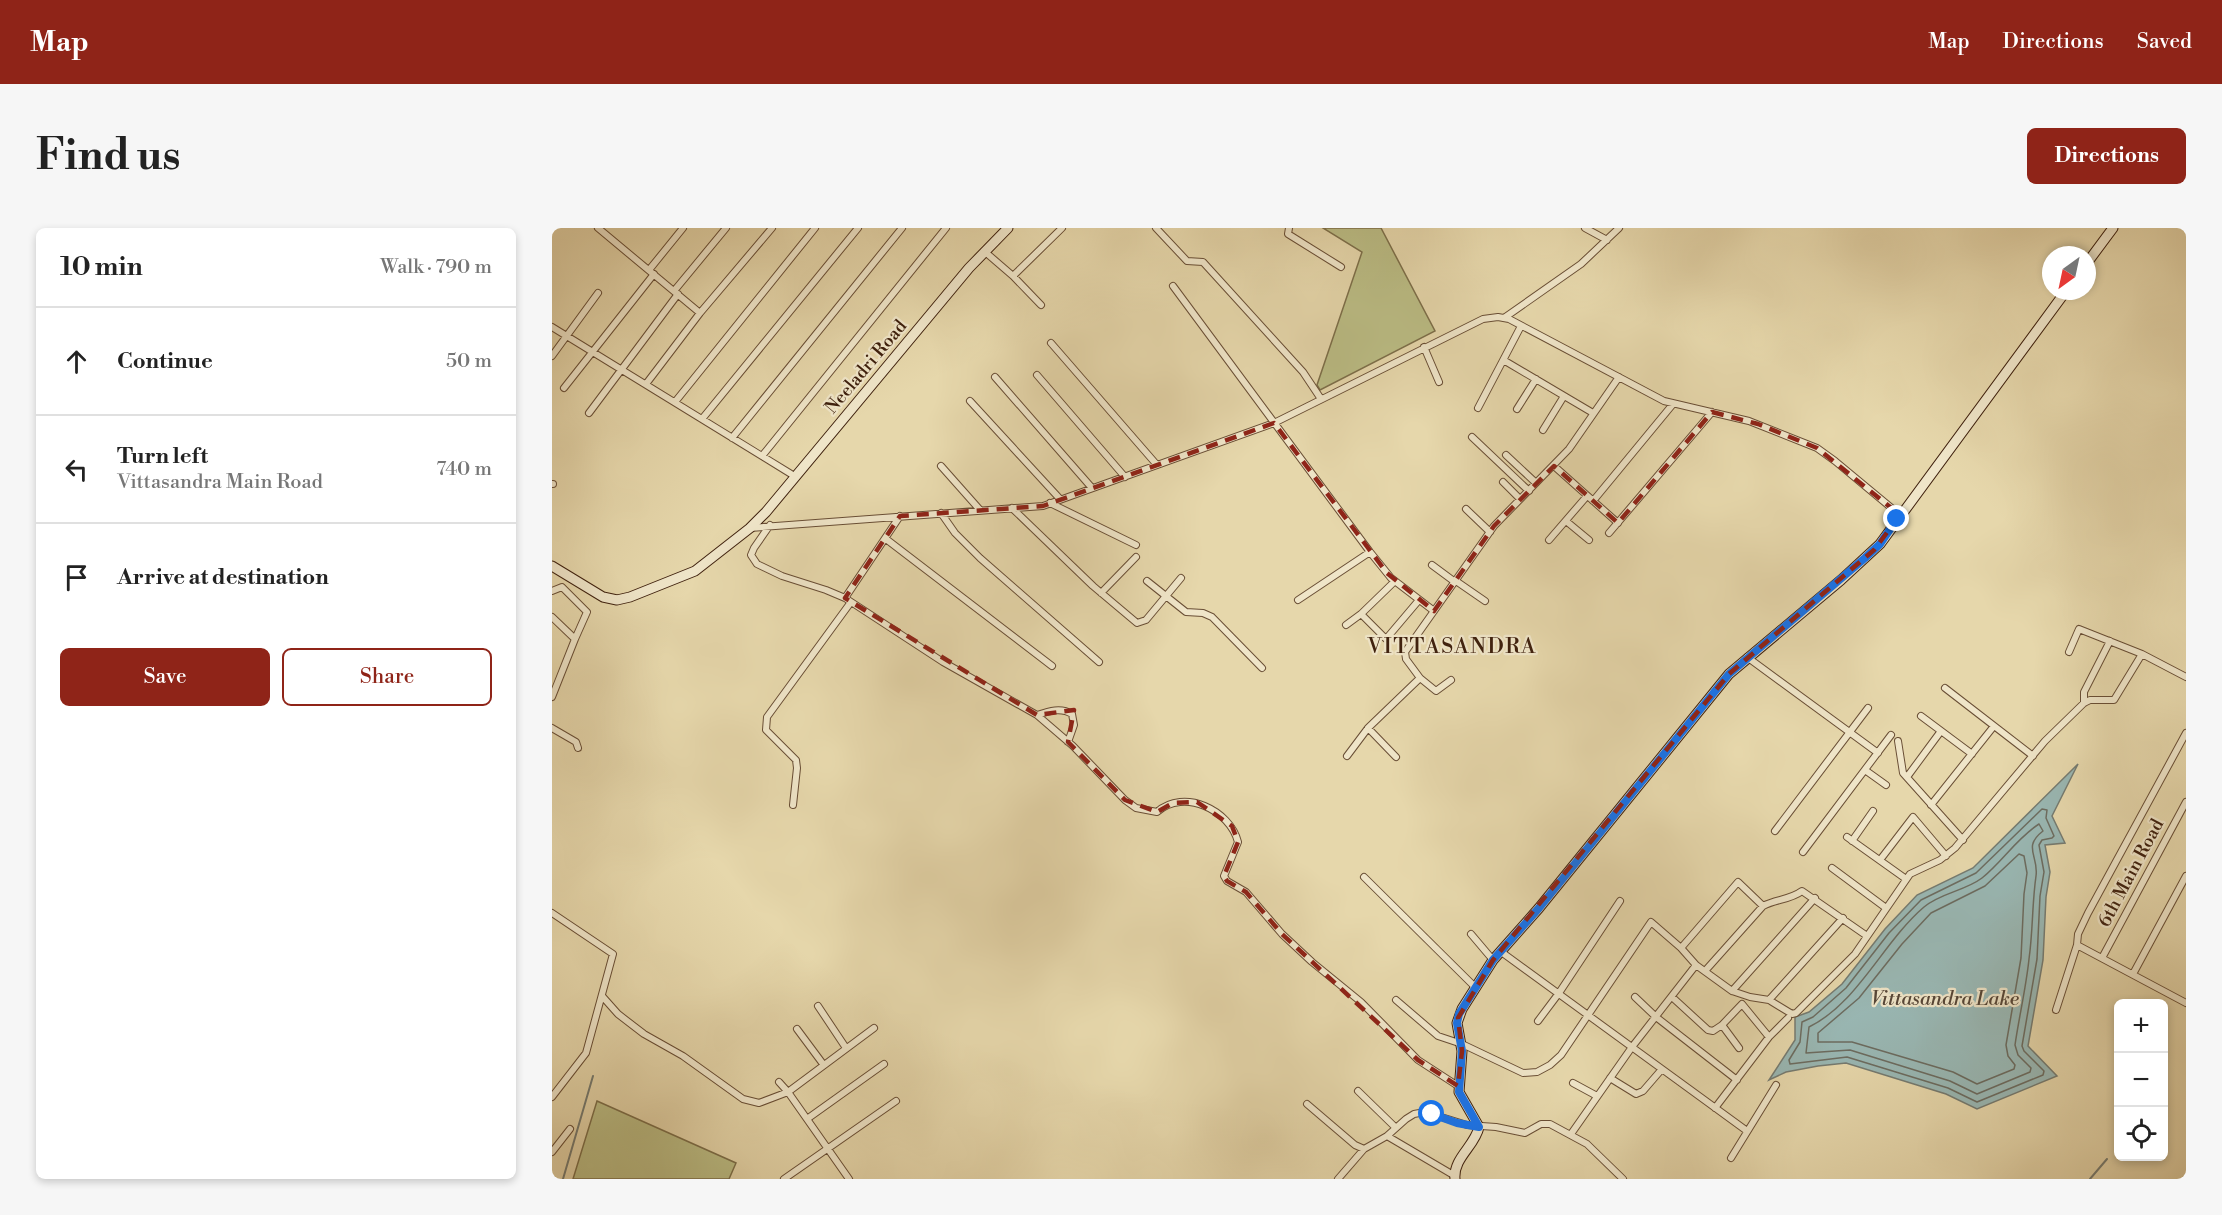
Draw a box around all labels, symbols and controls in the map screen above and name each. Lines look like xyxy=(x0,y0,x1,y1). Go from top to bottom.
text: Map xyxy=(30,25,89,60)
text: Map xyxy=(1928,29,1970,55)
text: Directions xyxy=(2003,29,2104,55)
text: Saved xyxy=(2137,29,2192,55)
button: Directions xyxy=(2027,128,2186,184)
text: Find us xyxy=(36,130,180,183)
north arrow xyxy=(2042,246,2096,300)
text: 10 min xyxy=(60,251,143,283)
text: Walk · 790 m xyxy=(380,255,492,280)
street label: Neeladri Road xyxy=(820,315,912,419)
icon: ahead xyxy=(60,345,93,378)
text: Continue xyxy=(117,348,213,375)
text: 50 m xyxy=(446,349,492,374)
text: Turn left xyxy=(117,443,208,470)
icon: left xyxy=(60,453,93,486)
text: 740 m xyxy=(436,457,492,482)
text: Vittasandra Main Road xyxy=(117,470,323,495)
route end xyxy=(1883,505,1909,531)
icon: arrive xyxy=(60,561,93,594)
text: Arrive at destination xyxy=(117,564,329,591)
district label: VITTASANDRA xyxy=(1366,634,1537,660)
button: Save xyxy=(60,648,270,706)
button: Share xyxy=(282,648,492,706)
street label: 6th Main Road xyxy=(2093,814,2169,931)
water label: Vittasandra Lake xyxy=(1871,987,2020,1012)
map controls xyxy=(2114,999,2168,1161)
button: + xyxy=(2114,999,2168,1053)
button: − xyxy=(2114,1053,2168,1107)
route start xyxy=(1418,1100,1444,1126)
button: locate xyxy=(2114,1107,2168,1161)

